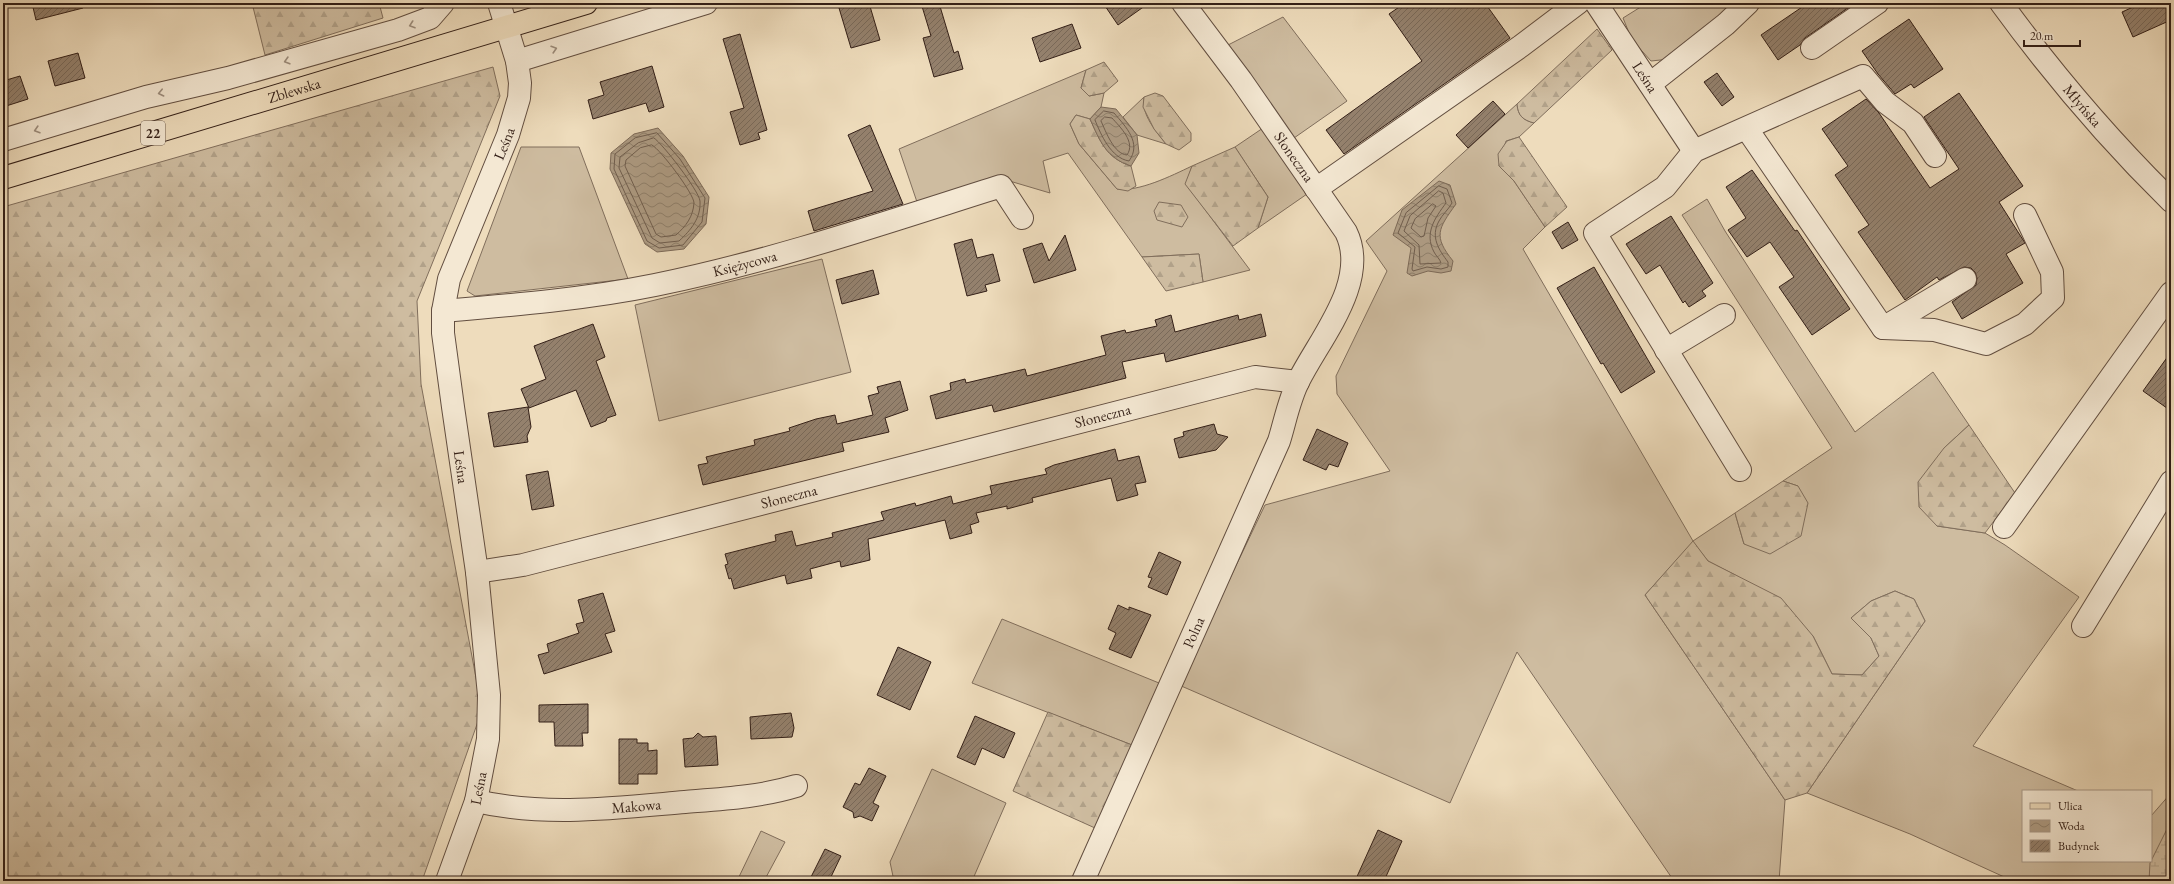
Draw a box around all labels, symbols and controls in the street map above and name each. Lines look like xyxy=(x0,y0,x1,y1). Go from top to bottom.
one-way arrow xyxy=(409,20,416,29)
scale bar xyxy=(2024,22,2080,48)
text: 20 m xyxy=(2030,28,2054,44)
one-way arrow xyxy=(550,45,557,54)
one-way arrow xyxy=(284,56,291,65)
street label: Leśna xyxy=(1628,58,1663,96)
street label: Zblewska xyxy=(265,73,323,107)
street label: Młyńska xyxy=(2059,80,2106,131)
one-way arrow xyxy=(158,89,165,97)
road number: 22 xyxy=(141,121,165,145)
one-way arrow xyxy=(33,125,40,134)
street label: Leśna xyxy=(489,125,519,163)
street label: Słoneczna xyxy=(1270,128,1319,186)
street label: Księżycowa xyxy=(711,246,779,281)
street label: Słoneczna xyxy=(1072,399,1133,432)
street label: Leśna xyxy=(450,449,473,485)
street label: Słoneczna xyxy=(758,480,819,513)
street label: Polna xyxy=(1178,614,1208,651)
street label: Leśna xyxy=(465,770,490,806)
legend xyxy=(2022,790,2152,862)
street label: Makowa xyxy=(611,794,662,817)
text: Ulica xyxy=(2058,798,2082,814)
text: Woda xyxy=(2058,818,2085,834)
text: Budynek xyxy=(2058,838,2100,854)

